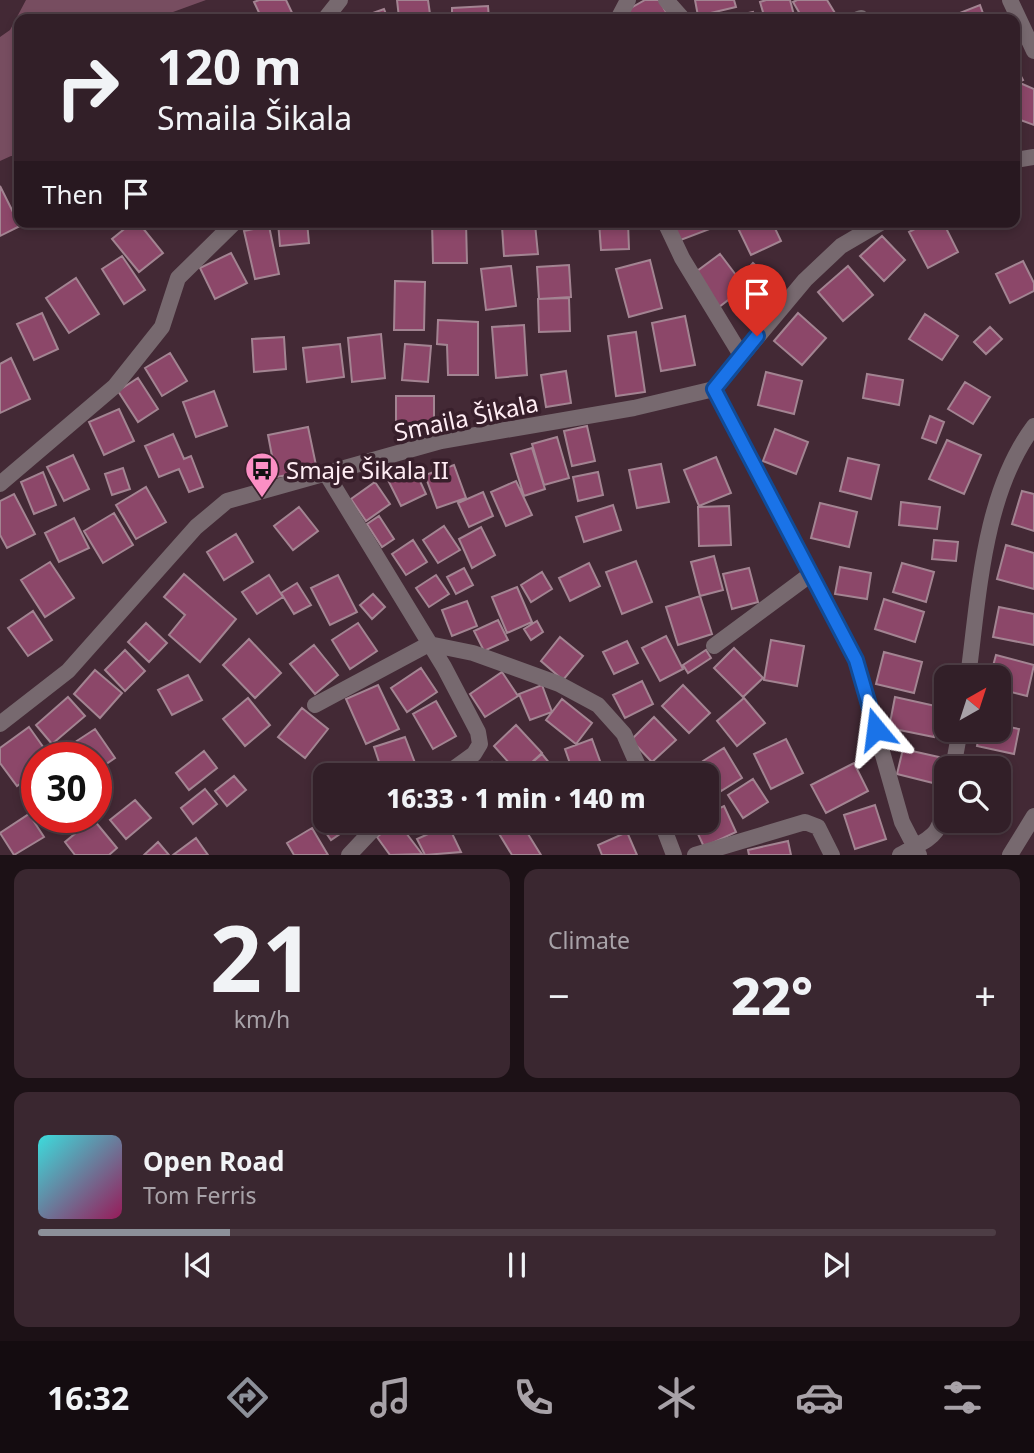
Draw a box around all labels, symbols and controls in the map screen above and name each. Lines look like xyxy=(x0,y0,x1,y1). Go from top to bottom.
text: 120 m xyxy=(157,33,302,99)
icon: right xyxy=(42,42,133,133)
text: Smaila Šikala xyxy=(157,96,352,139)
icon: arrive xyxy=(117,175,155,213)
text: Then xyxy=(42,176,103,212)
pin xyxy=(727,264,787,336)
icon: arrive xyxy=(738,275,776,313)
street label: Smaila Šikala xyxy=(391,386,541,448)
bus stop icon: Smaje Šikala II xyxy=(243,450,281,499)
place label: Smaje Šikala II xyxy=(286,453,449,486)
north arrow xyxy=(934,665,1012,742)
map controls xyxy=(934,665,1011,833)
position arrow xyxy=(839,692,913,766)
speed limit sign: 30 xyxy=(21,742,112,833)
button: search xyxy=(934,756,1011,833)
text: 16:33 · 1 min · 140 m xyxy=(386,780,646,816)
text: 21 xyxy=(210,895,314,1019)
text: Climate xyxy=(548,924,630,956)
text: 22° xyxy=(731,959,813,1030)
text: − xyxy=(548,969,570,1021)
text: + xyxy=(974,969,996,1021)
text: km/h xyxy=(234,1003,290,1035)
text: Open Road xyxy=(143,1143,285,1179)
text: Tom Ferris xyxy=(143,1179,256,1211)
icon: previous xyxy=(179,1246,217,1284)
icon: pause xyxy=(498,1246,536,1284)
icon: next xyxy=(817,1246,855,1284)
icon: directions xyxy=(223,1373,272,1422)
icon: music xyxy=(366,1373,415,1422)
icon: phone xyxy=(509,1373,558,1422)
icon: climate xyxy=(652,1373,701,1422)
icon: car xyxy=(795,1373,844,1422)
icon: filters xyxy=(938,1373,987,1422)
text: 16:32 xyxy=(47,1376,129,1419)

